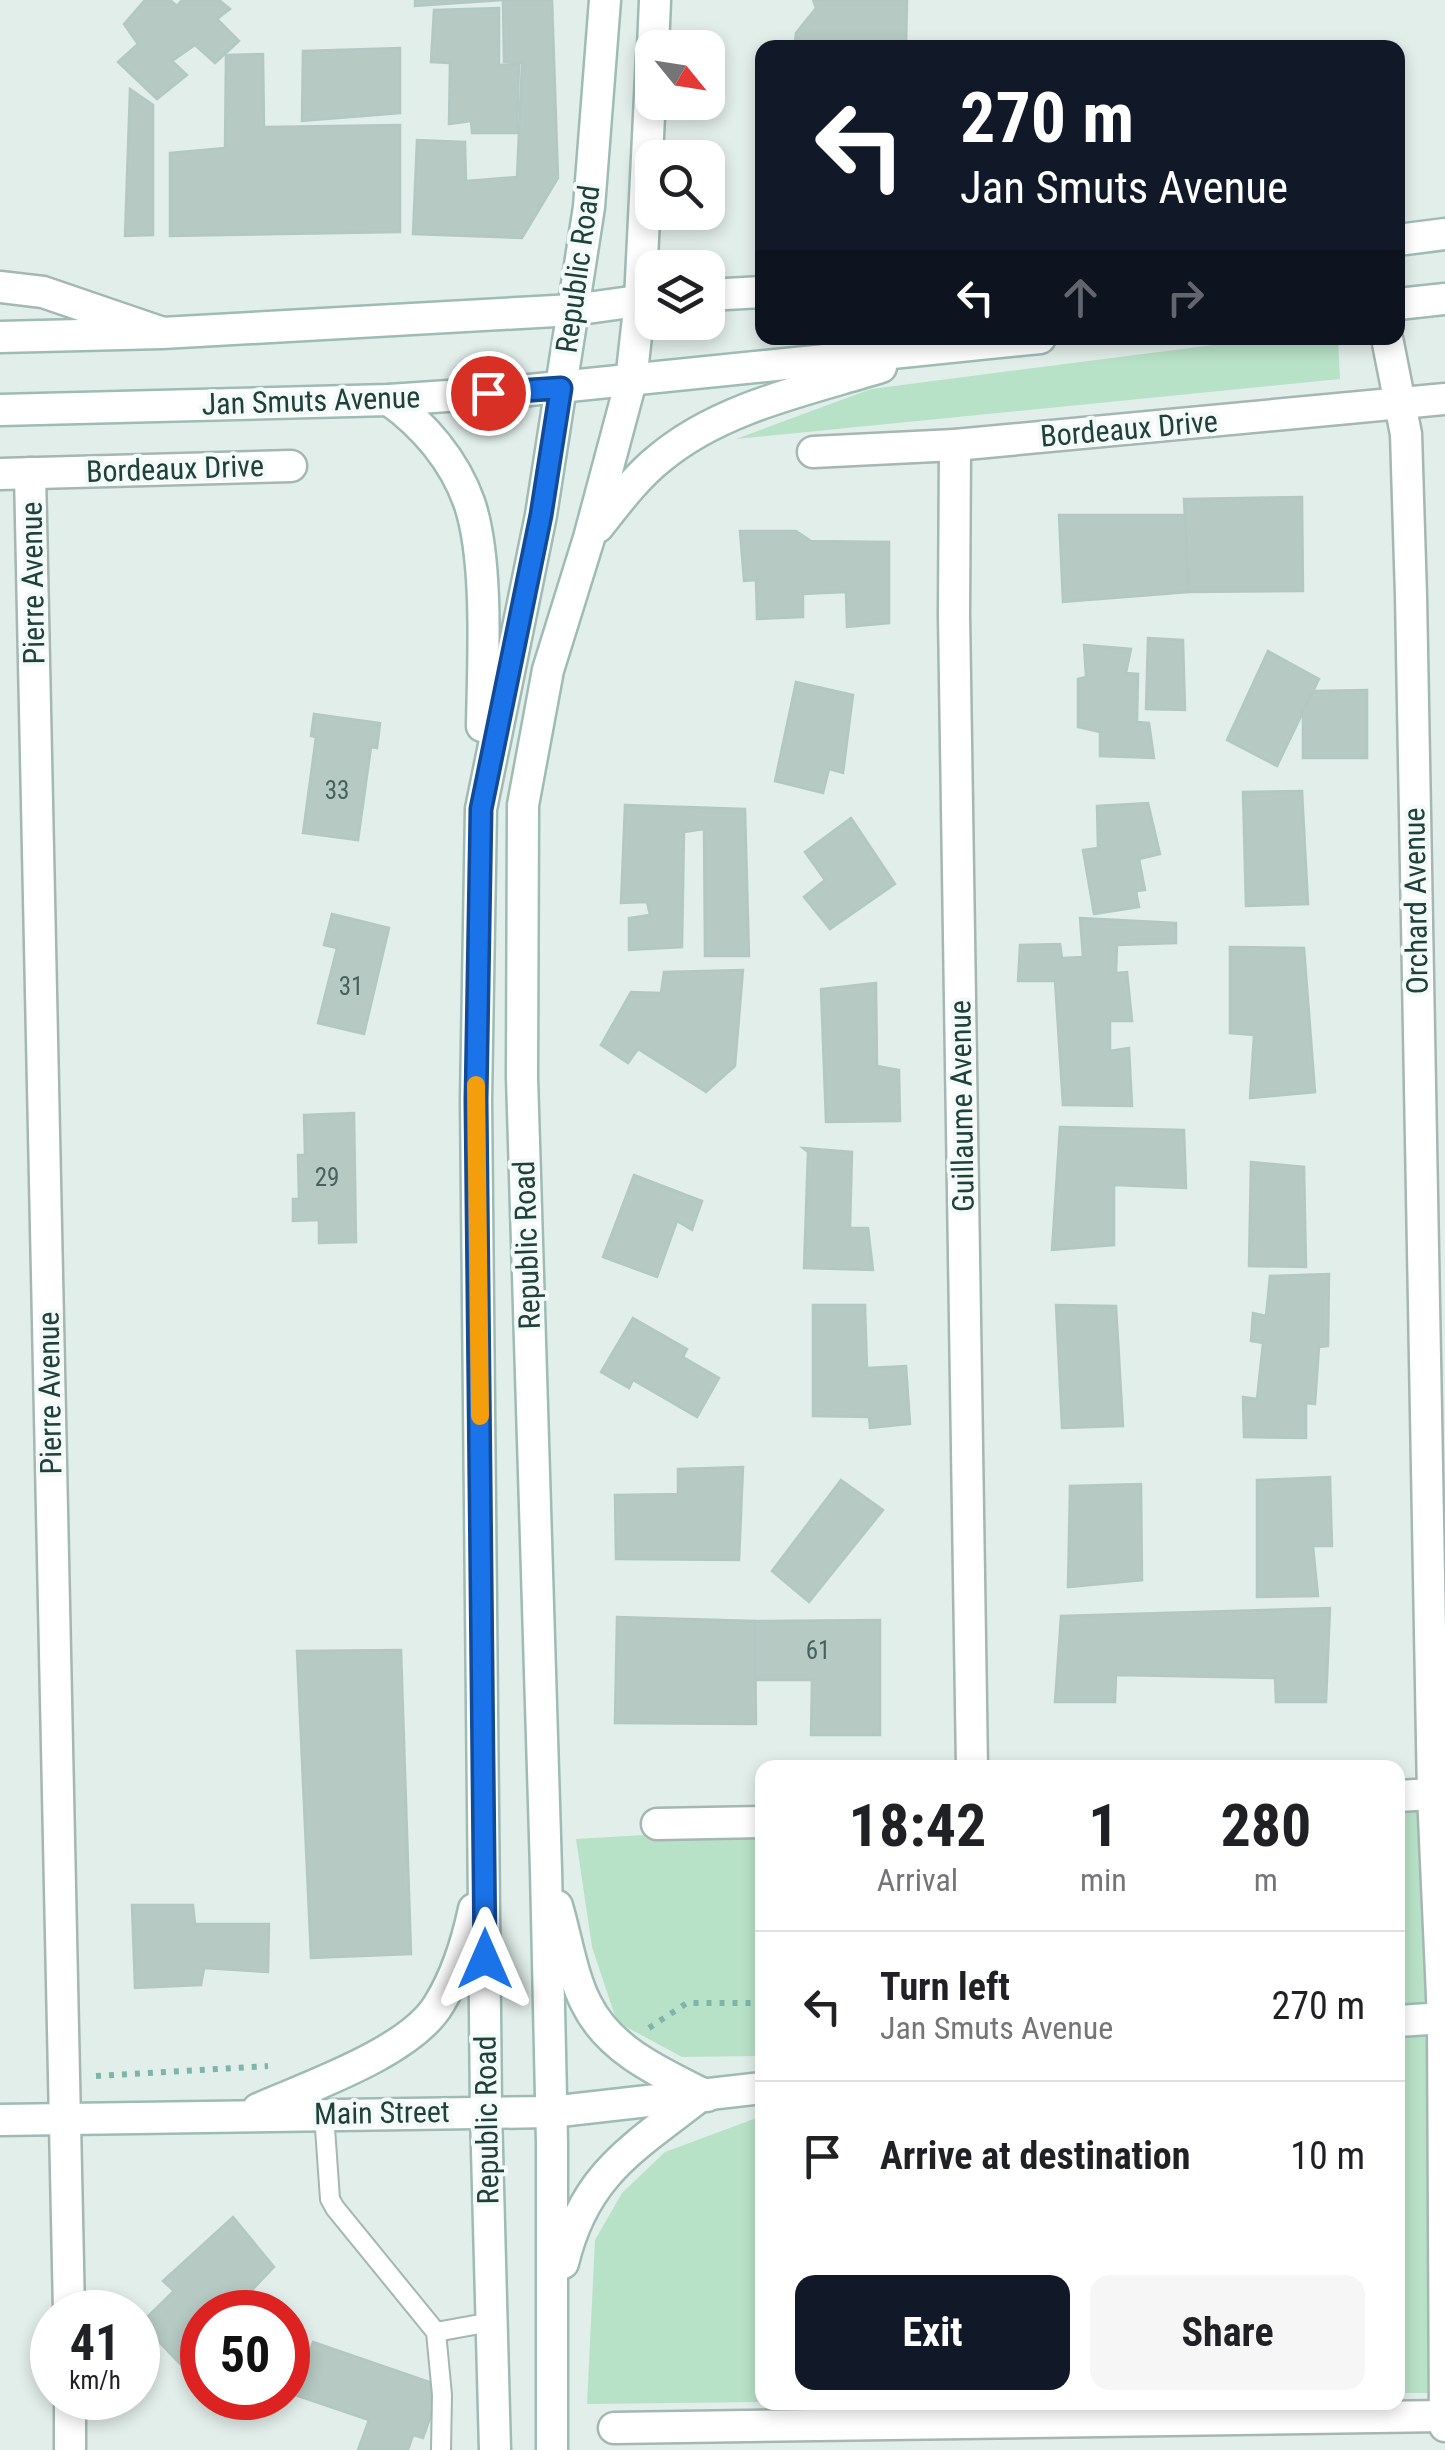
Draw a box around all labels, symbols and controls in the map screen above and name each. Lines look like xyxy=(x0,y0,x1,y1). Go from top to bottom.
north arrow xyxy=(635,30,725,120)
map controls xyxy=(635,30,725,340)
text: 270 m xyxy=(960,77,1134,159)
icon: left xyxy=(795,80,925,210)
button: search xyxy=(635,140,725,230)
text: Jan Smuts Avenue xyxy=(960,161,1288,214)
street label: Republic Road xyxy=(548,183,607,355)
button: layers xyxy=(635,250,725,340)
icon: left xyxy=(948,270,1003,325)
icon: ahead xyxy=(1053,270,1108,325)
icon: right xyxy=(1158,270,1213,325)
pin xyxy=(446,351,531,436)
icon: arrive xyxy=(461,366,516,421)
street label: Jan Smuts Avenue xyxy=(201,379,421,422)
street label: Bordeaux Drive xyxy=(1039,403,1219,454)
street label: Bordeaux Drive xyxy=(85,448,265,489)
street label: Pierre Avenue xyxy=(14,501,51,665)
house number: 33 xyxy=(325,776,349,805)
street label: Orchard Avenue xyxy=(1396,807,1435,995)
house number: 31 xyxy=(339,972,363,1001)
street label: Guillaume Avenue xyxy=(942,1000,981,1212)
street label: Republic Road xyxy=(506,1160,547,1330)
house number: 29 xyxy=(315,1163,339,1192)
street label: Pierre Avenue xyxy=(31,1311,68,1475)
house number: 61 xyxy=(806,1636,830,1665)
text: 18:42 xyxy=(849,1790,986,1861)
text: 1 xyxy=(1088,1790,1119,1861)
text: 280 xyxy=(1220,1790,1311,1861)
text: Arrival xyxy=(877,1861,958,1899)
text: min xyxy=(1080,1861,1127,1899)
text: m xyxy=(1254,1861,1278,1899)
position arrow xyxy=(433,1907,537,2011)
text: Turn left xyxy=(880,1965,1010,2009)
icon: left xyxy=(795,1979,850,2034)
text: 270 m xyxy=(1271,1984,1365,2028)
text: Jan Smuts Avenue xyxy=(880,2009,1113,2047)
street label: Republic Road xyxy=(468,2035,505,2205)
street label: Main Street xyxy=(314,2094,450,2131)
icon: arrive xyxy=(795,2129,850,2184)
text: Arrive at destination xyxy=(880,2134,1190,2178)
text: 10 m xyxy=(1290,2134,1365,2178)
button: Exit xyxy=(795,2275,1070,2390)
button: Share xyxy=(1090,2275,1365,2390)
speed limit sign: 50 xyxy=(180,2290,310,2420)
text: 41 xyxy=(70,2314,120,2372)
text: km/h xyxy=(69,2366,121,2395)

